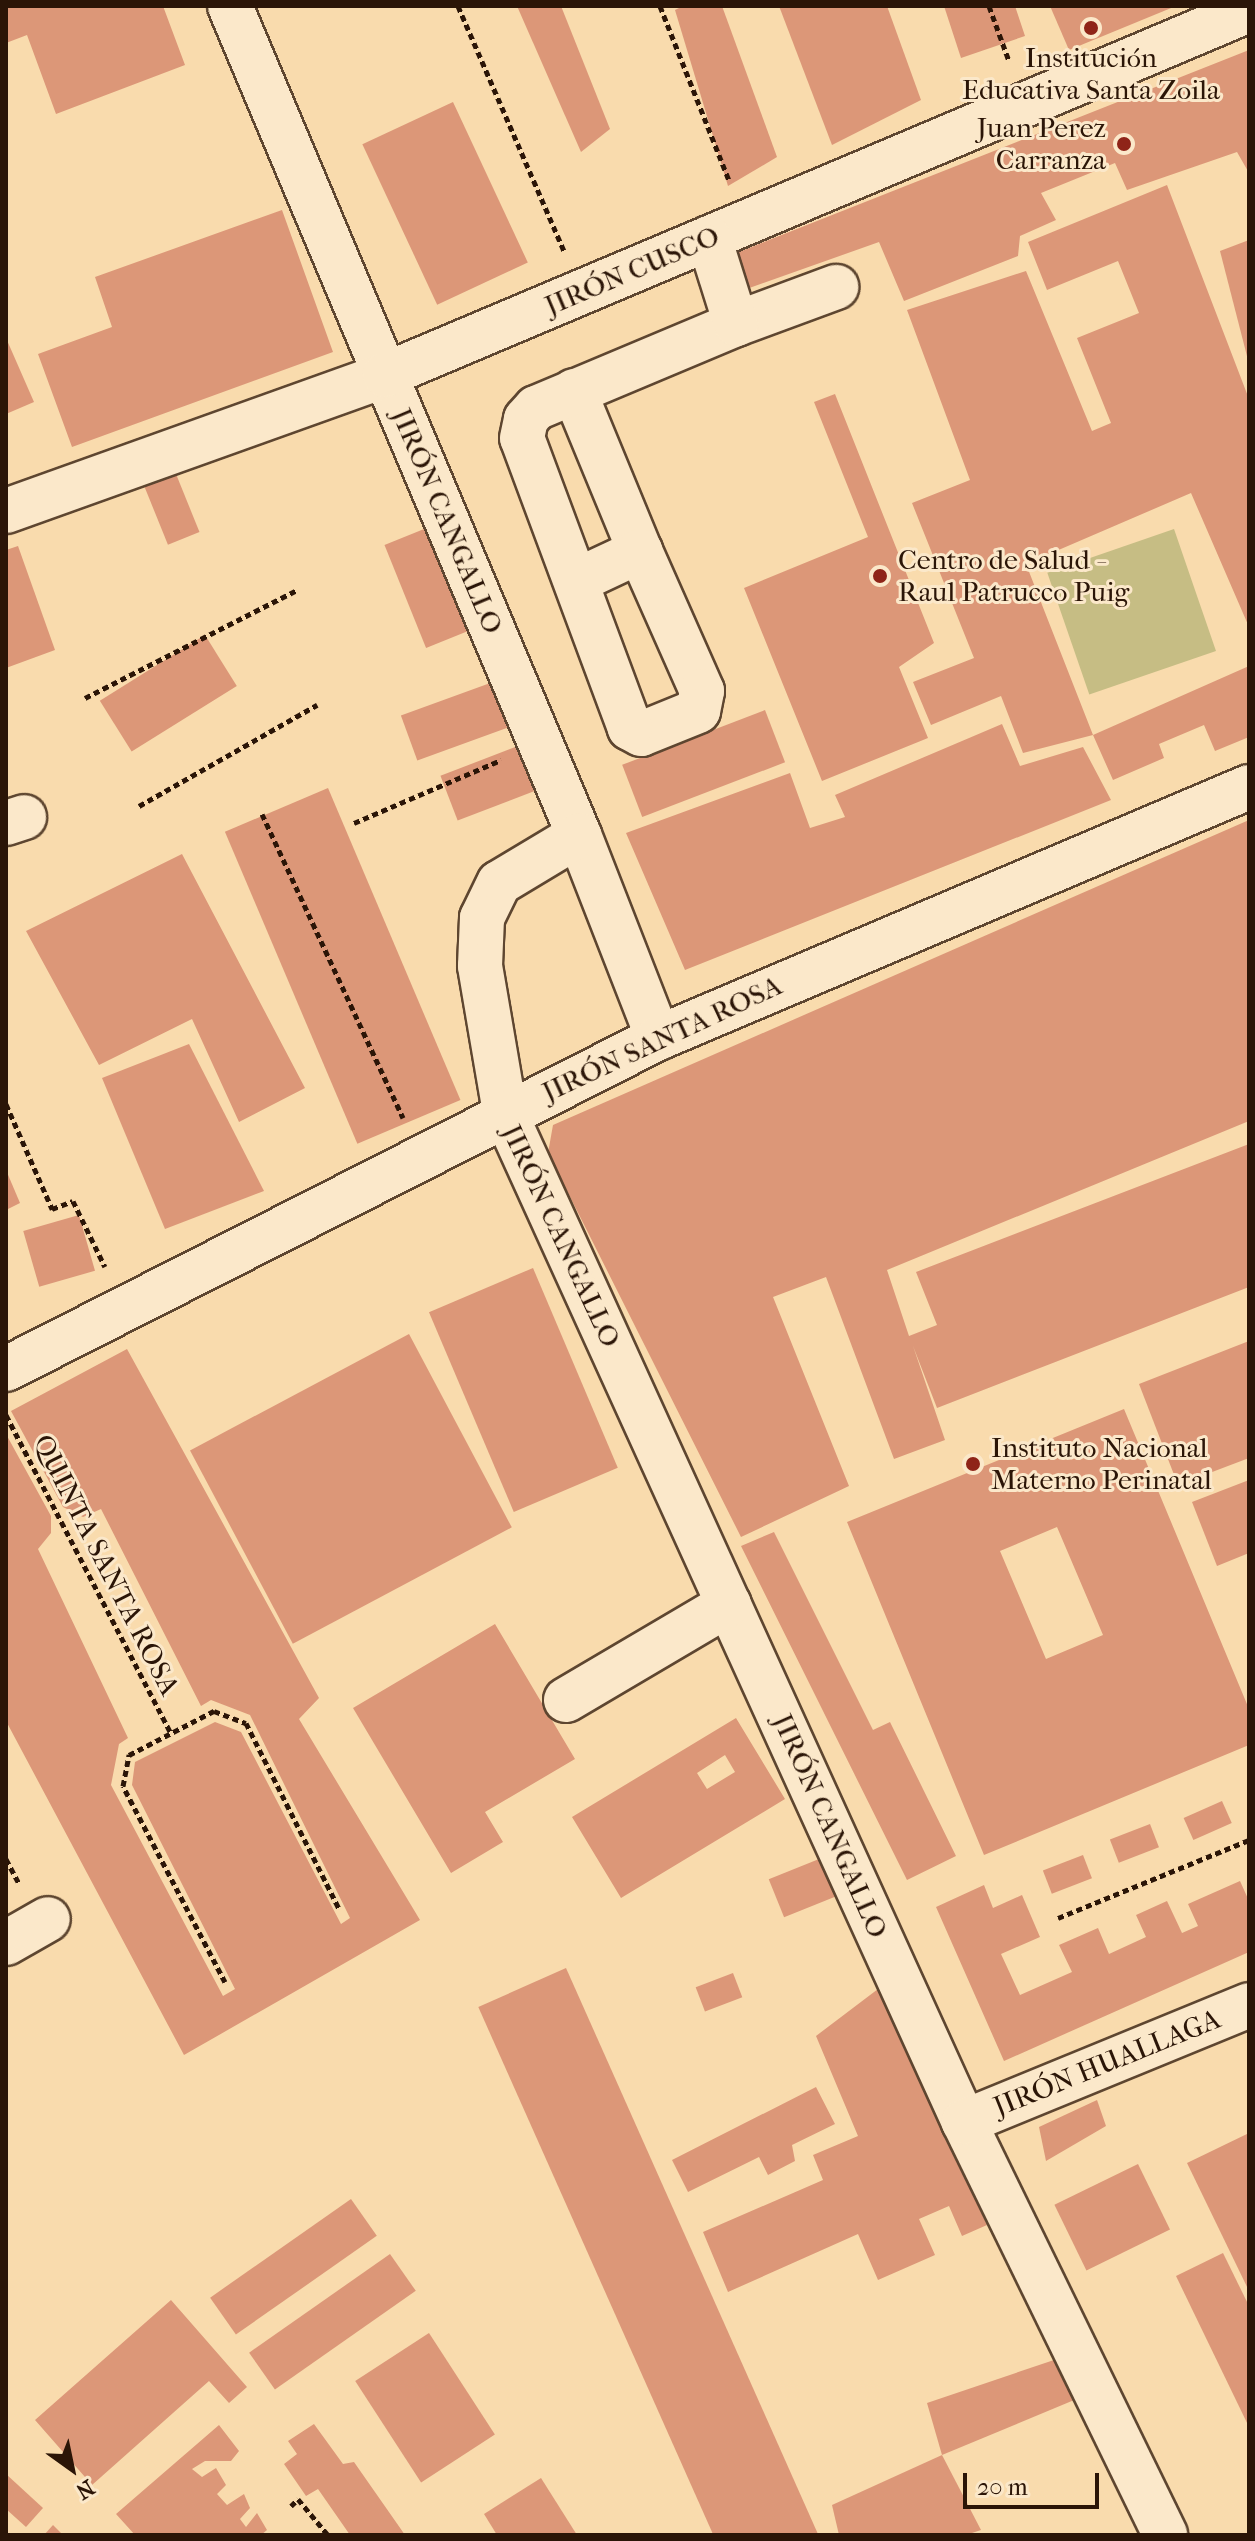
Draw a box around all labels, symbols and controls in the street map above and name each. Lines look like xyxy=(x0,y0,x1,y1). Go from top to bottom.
marker: Institución Educativa Santa Zoila xyxy=(1082,19,1100,37)
place label: Institución Educativa Santa Zoila xyxy=(962,41,1220,107)
place label: Juan Perez Carranza xyxy=(977,111,1106,177)
marker: Juan Perez Carranza xyxy=(1113,133,1135,155)
street label: JIRÓN CUSCO xyxy=(540,219,724,323)
street label: JIRÓN CANGALLO xyxy=(384,403,510,639)
place label: Centro de Salud - Raul Patrucco Puig xyxy=(898,543,1129,609)
marker: Centro de Salud - Raul Patrucco Puig xyxy=(869,565,891,587)
street label: JIRÓN SANTA ROSA xyxy=(537,969,787,1109)
street label: JIRÓN CANGALLO xyxy=(495,1119,627,1353)
street label: QUINTA SANTA ROSA xyxy=(26,1429,186,1701)
place label: Instituto Nacional Materno Perinatal xyxy=(991,1431,1212,1497)
marker: Instituto Nacional Materno Perinatal xyxy=(962,1453,984,1475)
street label: JIRÓN CANGALLO xyxy=(765,1709,895,1943)
street label: JIRÓN HUALLAGA xyxy=(989,2002,1225,2124)
north arrow xyxy=(32,2429,112,2509)
scale bar xyxy=(967,2457,1103,2507)
text: 20 m xyxy=(977,2473,1028,2501)
text: N xyxy=(71,2474,99,2505)

